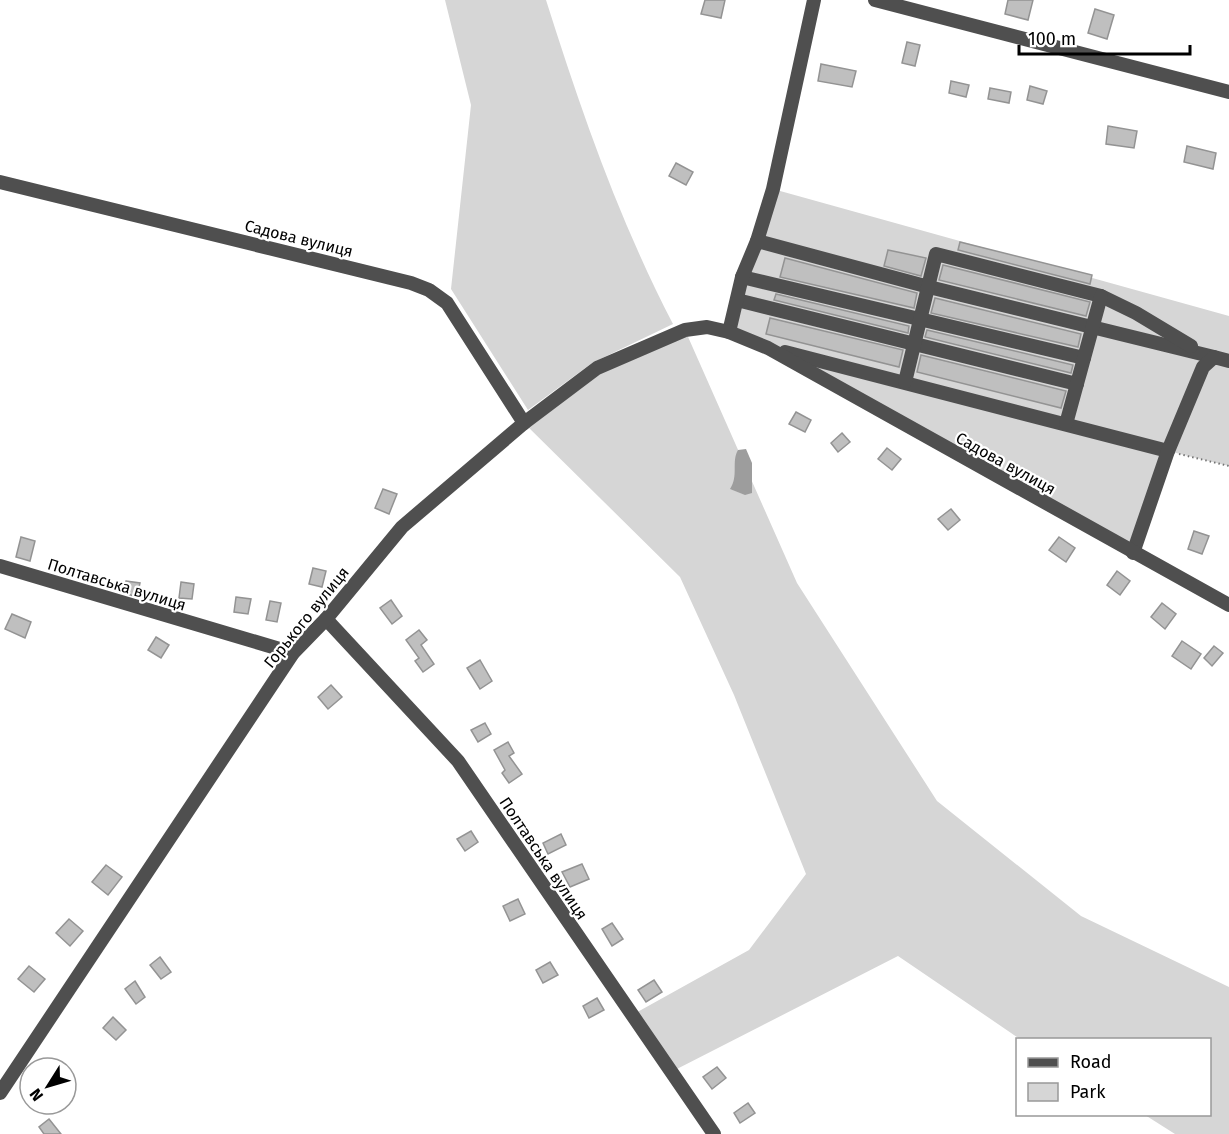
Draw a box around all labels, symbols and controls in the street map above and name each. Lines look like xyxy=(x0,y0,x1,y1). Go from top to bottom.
scale bar xyxy=(1019,18,1190,56)
text: 100 m xyxy=(1028,28,1076,50)
street label: Садова вулиця xyxy=(243,216,355,261)
street label: Садова вулиця xyxy=(953,428,1059,499)
street label: Полтавська вулиця xyxy=(45,554,188,615)
street label: Горького вулиця xyxy=(260,563,353,672)
street label: Полтавська вулиця xyxy=(495,793,592,923)
legend xyxy=(1016,1038,1211,1116)
text: Road xyxy=(1070,1051,1112,1073)
north arrow xyxy=(18,1056,78,1116)
text: Park xyxy=(1070,1081,1106,1103)
text: N xyxy=(26,1085,47,1105)

